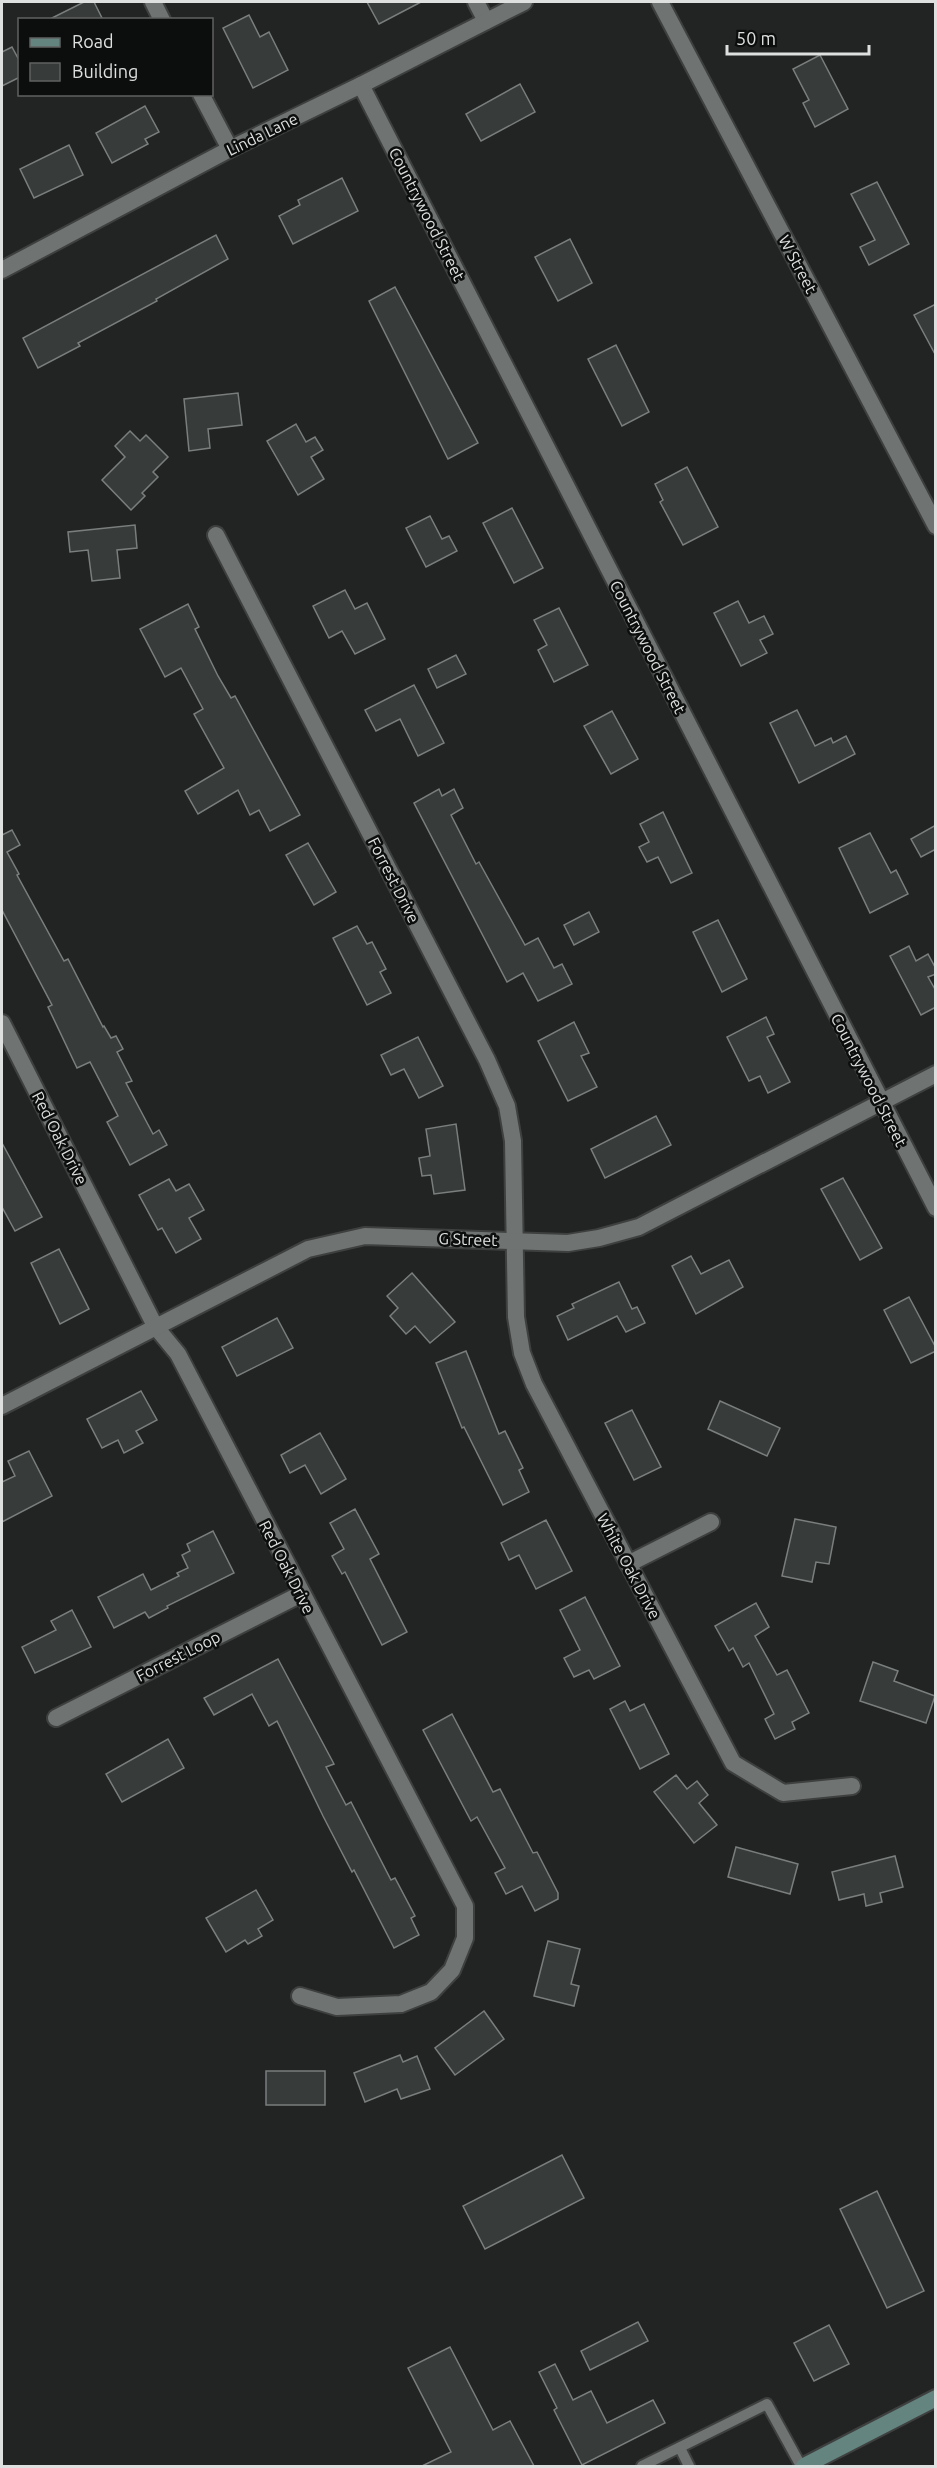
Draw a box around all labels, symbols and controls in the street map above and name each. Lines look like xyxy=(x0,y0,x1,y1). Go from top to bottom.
legend xyxy=(18,18,213,96)
scale bar xyxy=(727,18,870,56)
text: 50 m xyxy=(736,28,776,48)
text: Road xyxy=(72,31,114,51)
text: Building xyxy=(72,61,138,81)
street label: Linda Lane xyxy=(224,109,300,159)
street label: Countrywood Street xyxy=(386,144,469,284)
street label: W Street xyxy=(775,232,821,297)
street label: Countrywood Street xyxy=(607,577,690,717)
street label: Forrest Drive xyxy=(365,834,423,926)
street label: Countrywood Street xyxy=(828,1010,911,1150)
street label: Red Oak Drive xyxy=(29,1088,91,1188)
street label: G Street xyxy=(438,1229,498,1249)
street label: White Oak Drive xyxy=(594,1510,664,1622)
street label: Red Oak Drive xyxy=(256,1517,318,1617)
street label: Forrest Loop xyxy=(133,1627,223,1685)

